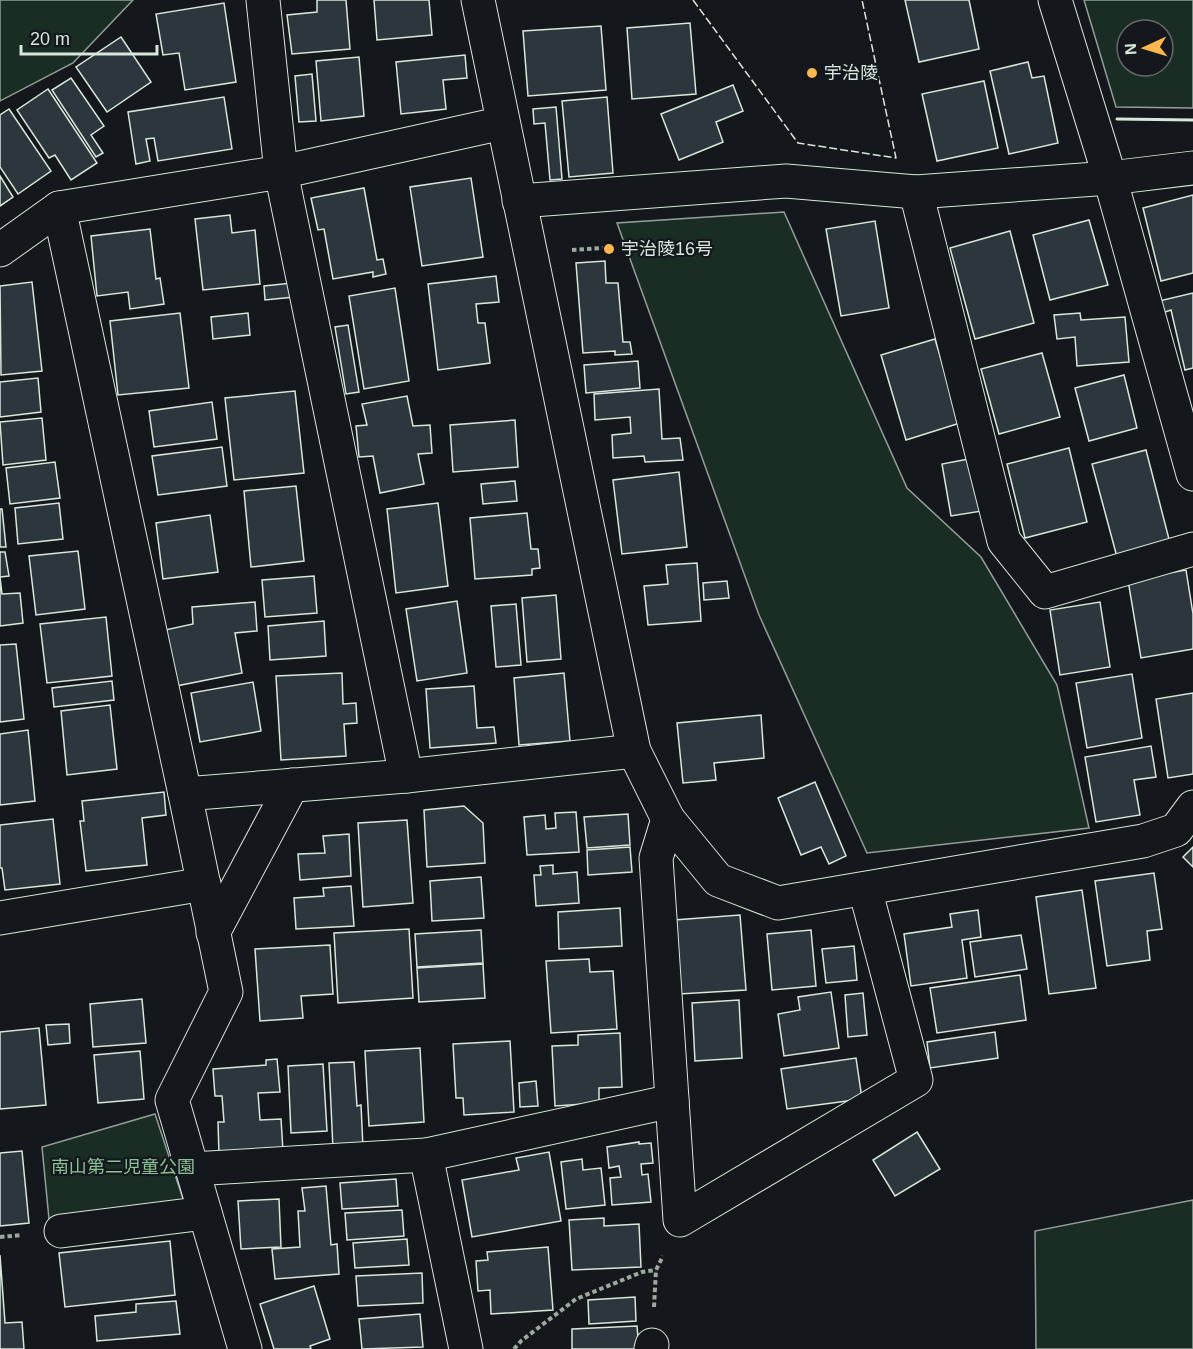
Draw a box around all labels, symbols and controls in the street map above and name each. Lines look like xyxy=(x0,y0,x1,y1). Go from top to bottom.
scale bar xyxy=(21,18,158,56)
north arrow xyxy=(1115,18,1175,78)
text: 20 m xyxy=(30,29,70,49)
text: N xyxy=(1122,43,1139,55)
place label: 宇治陵 xyxy=(824,63,878,83)
marker: 宇治陵 xyxy=(805,66,819,80)
place label: 宇治陵16号 xyxy=(621,239,713,259)
marker: 宇治陵16号 xyxy=(602,242,616,256)
park label: 南山第二児童公園 xyxy=(51,1157,195,1177)

